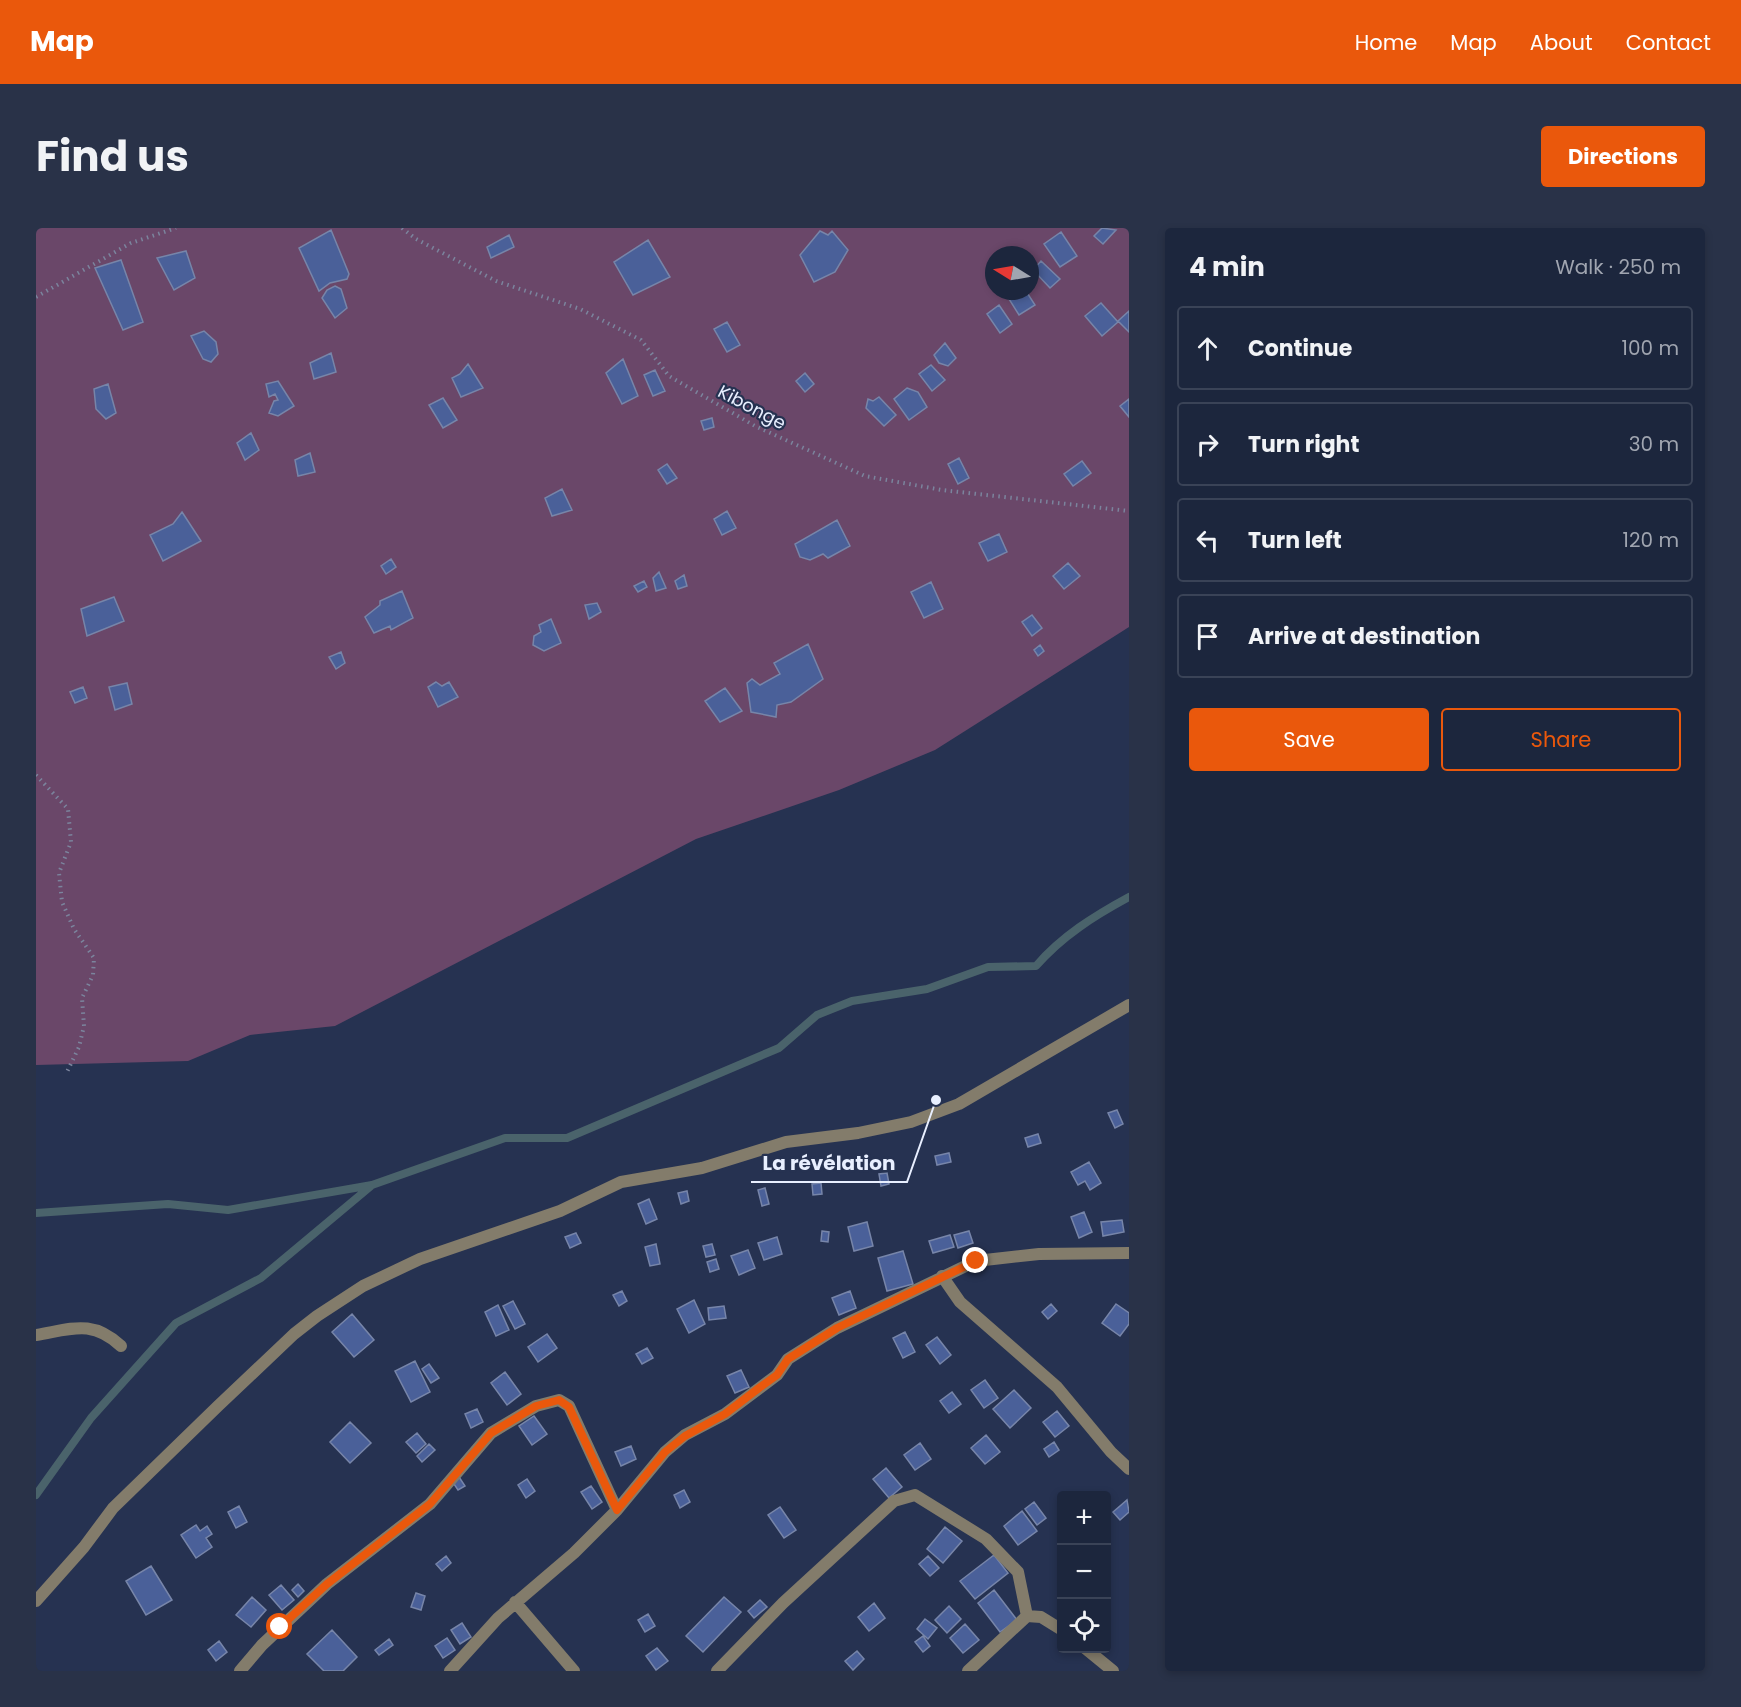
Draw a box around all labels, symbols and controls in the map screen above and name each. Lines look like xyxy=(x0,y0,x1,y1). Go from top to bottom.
text: Map xyxy=(30,22,94,61)
text: Home xyxy=(1355,28,1417,57)
text: Map xyxy=(1450,28,1497,57)
text: About xyxy=(1530,28,1593,57)
text: Contact xyxy=(1626,28,1711,57)
button: Directions xyxy=(1541,126,1705,187)
text: Find us xyxy=(36,127,189,186)
north arrow xyxy=(985,246,1039,300)
text: 4 min xyxy=(1189,249,1265,285)
text: Walk · 250 m xyxy=(1555,253,1681,281)
icon: ahead xyxy=(1191,332,1224,365)
text: Continue xyxy=(1248,333,1352,364)
text: 100 m xyxy=(1622,334,1679,362)
street label: Kibonge xyxy=(714,379,790,435)
icon: right xyxy=(1191,428,1224,461)
text: Turn right xyxy=(1248,429,1359,460)
text: 30 m xyxy=(1629,430,1679,458)
icon: left xyxy=(1191,524,1224,557)
text: Turn left xyxy=(1248,525,1342,556)
text: 120 m xyxy=(1623,526,1679,554)
icon: arrive xyxy=(1191,620,1224,653)
text: Arrive at destination xyxy=(1248,621,1480,652)
button: Save xyxy=(1189,708,1429,771)
button: Share xyxy=(1441,708,1681,771)
callout: La révélation xyxy=(751,1144,907,1182)
text: La révélation xyxy=(763,1149,895,1177)
route end xyxy=(962,1247,988,1273)
map controls xyxy=(1057,1491,1111,1653)
button: + xyxy=(1057,1491,1111,1545)
button: − xyxy=(1057,1545,1111,1599)
button: locate xyxy=(1057,1599,1111,1653)
route start xyxy=(266,1613,292,1639)

